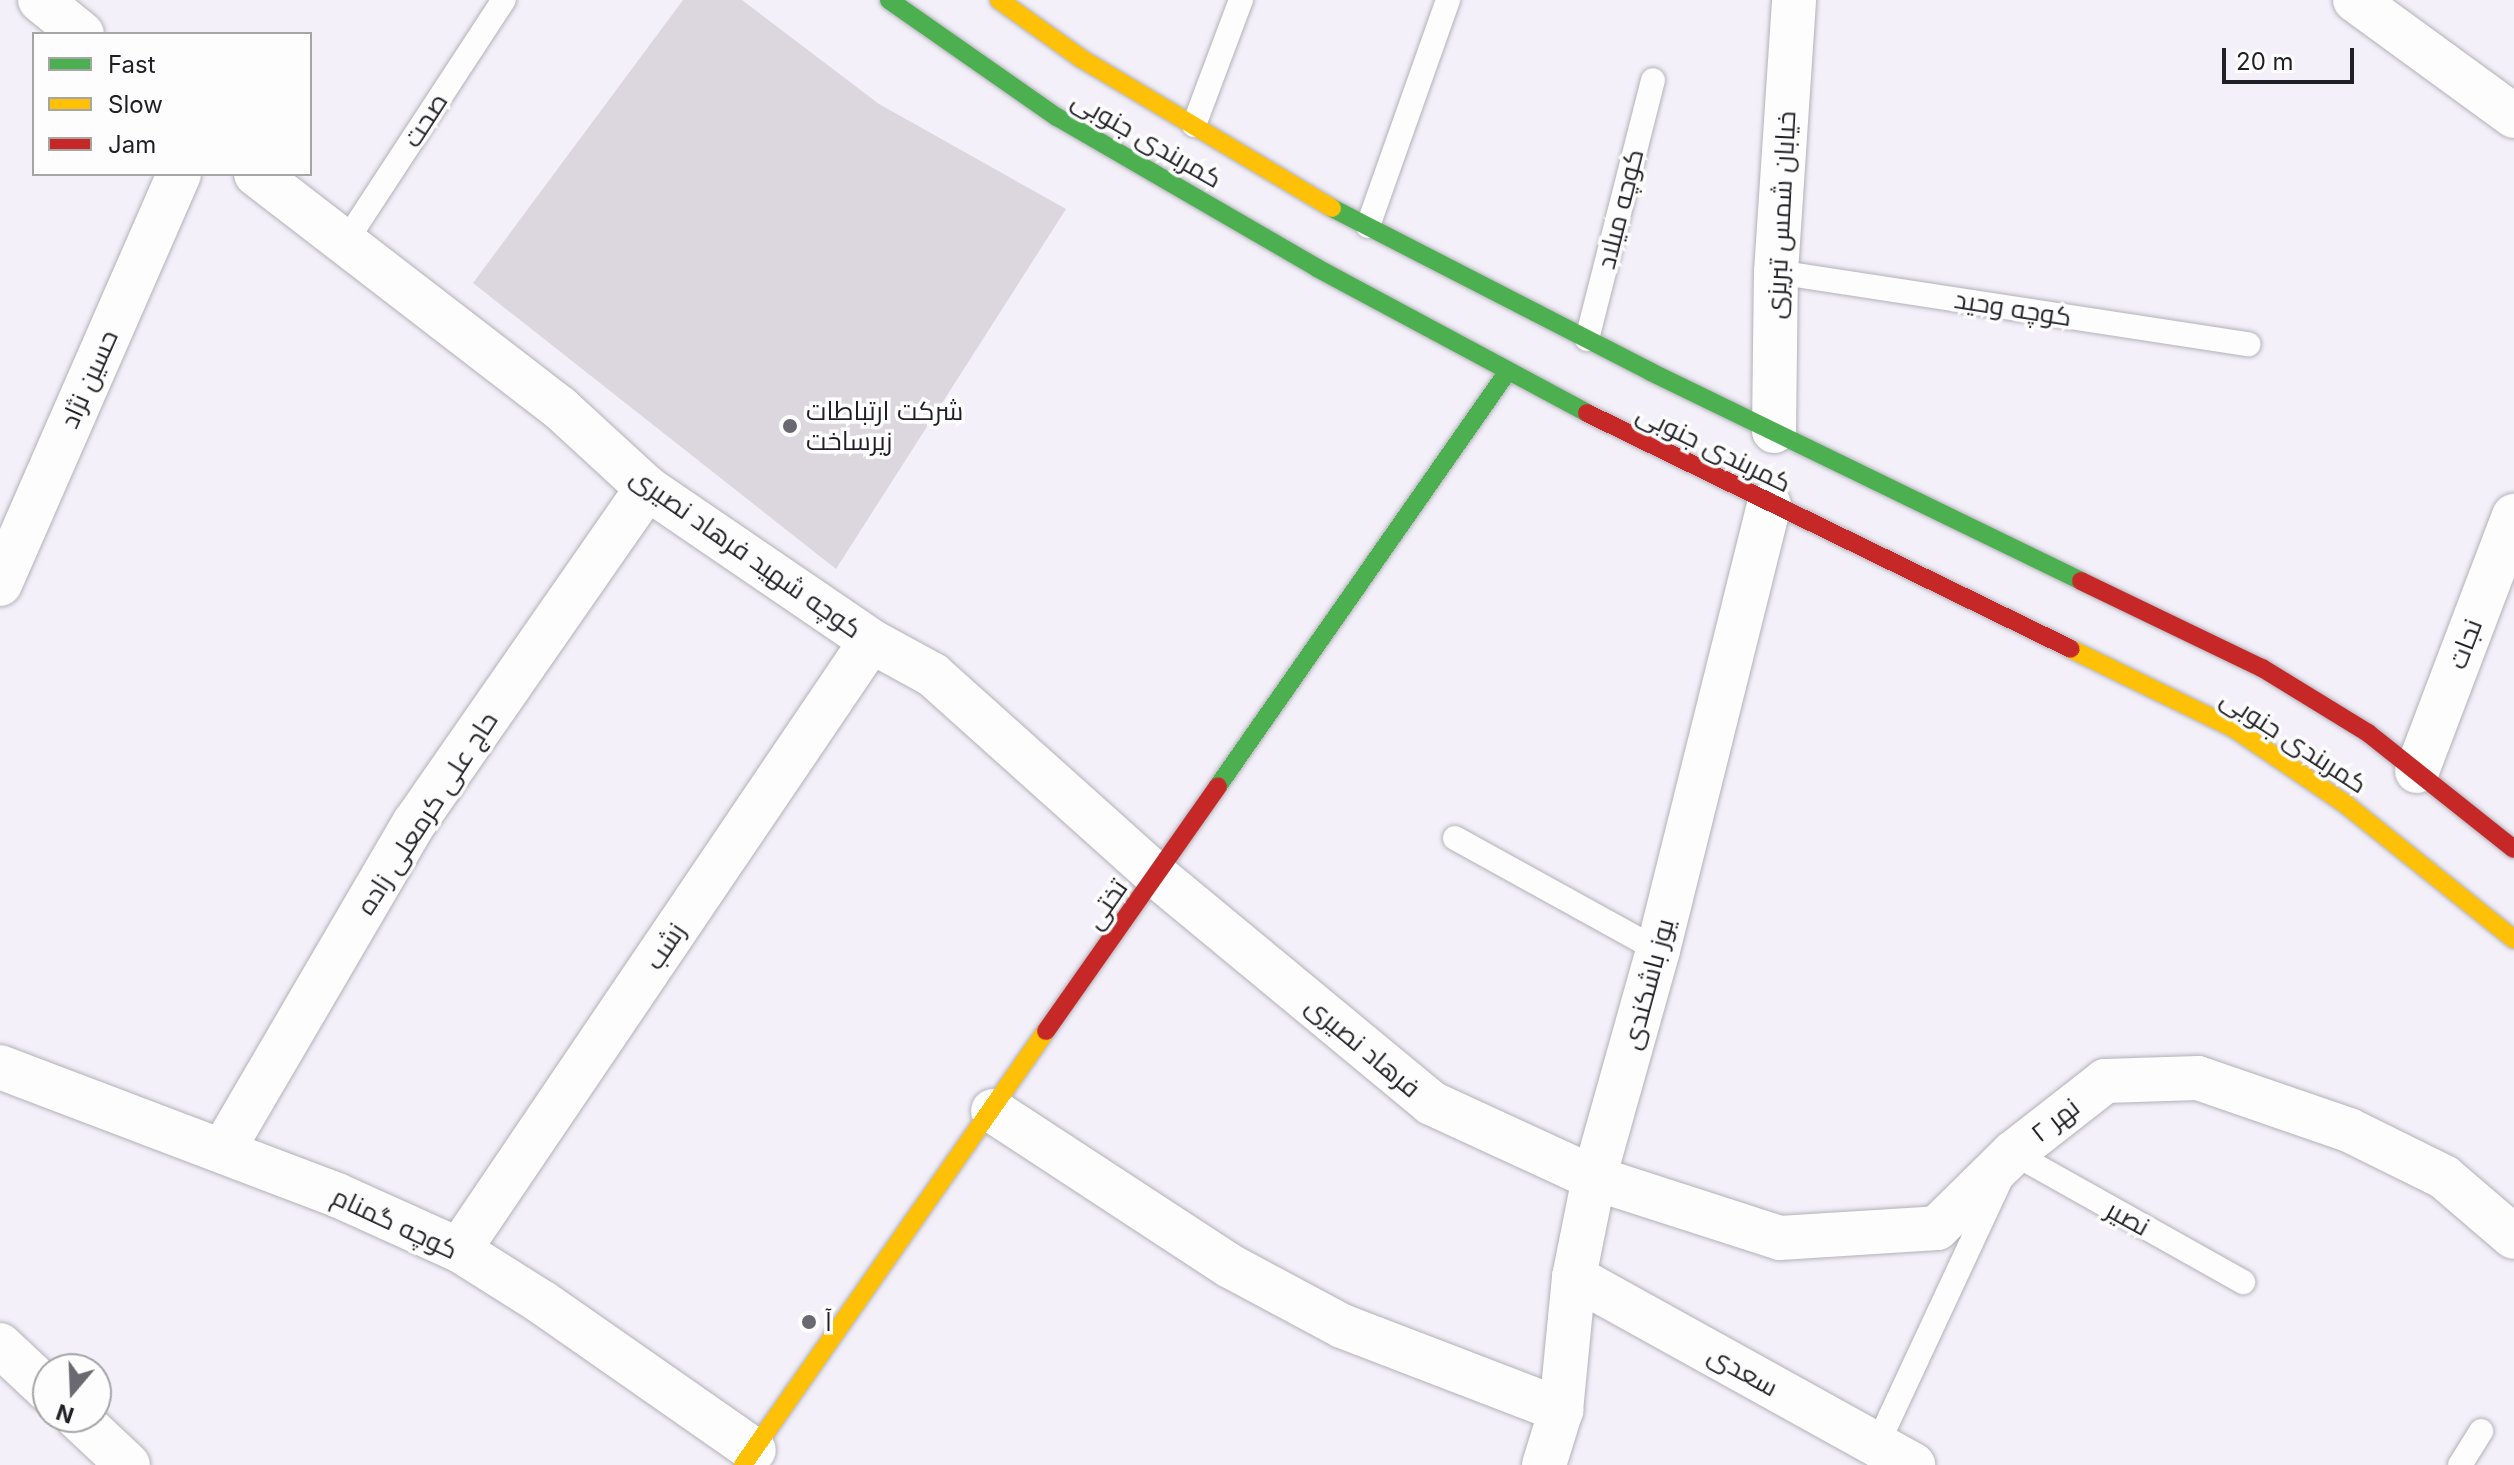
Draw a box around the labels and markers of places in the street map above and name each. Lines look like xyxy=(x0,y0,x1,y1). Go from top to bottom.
place label: شرکت ارتباطات زیرساخت xyxy=(806,395,963,456)
marker: شرکت ارتباطات زیرساخت xyxy=(781,417,799,435)
place label: آ xyxy=(825,1306,832,1338)
marker: آ xyxy=(800,1313,818,1331)

